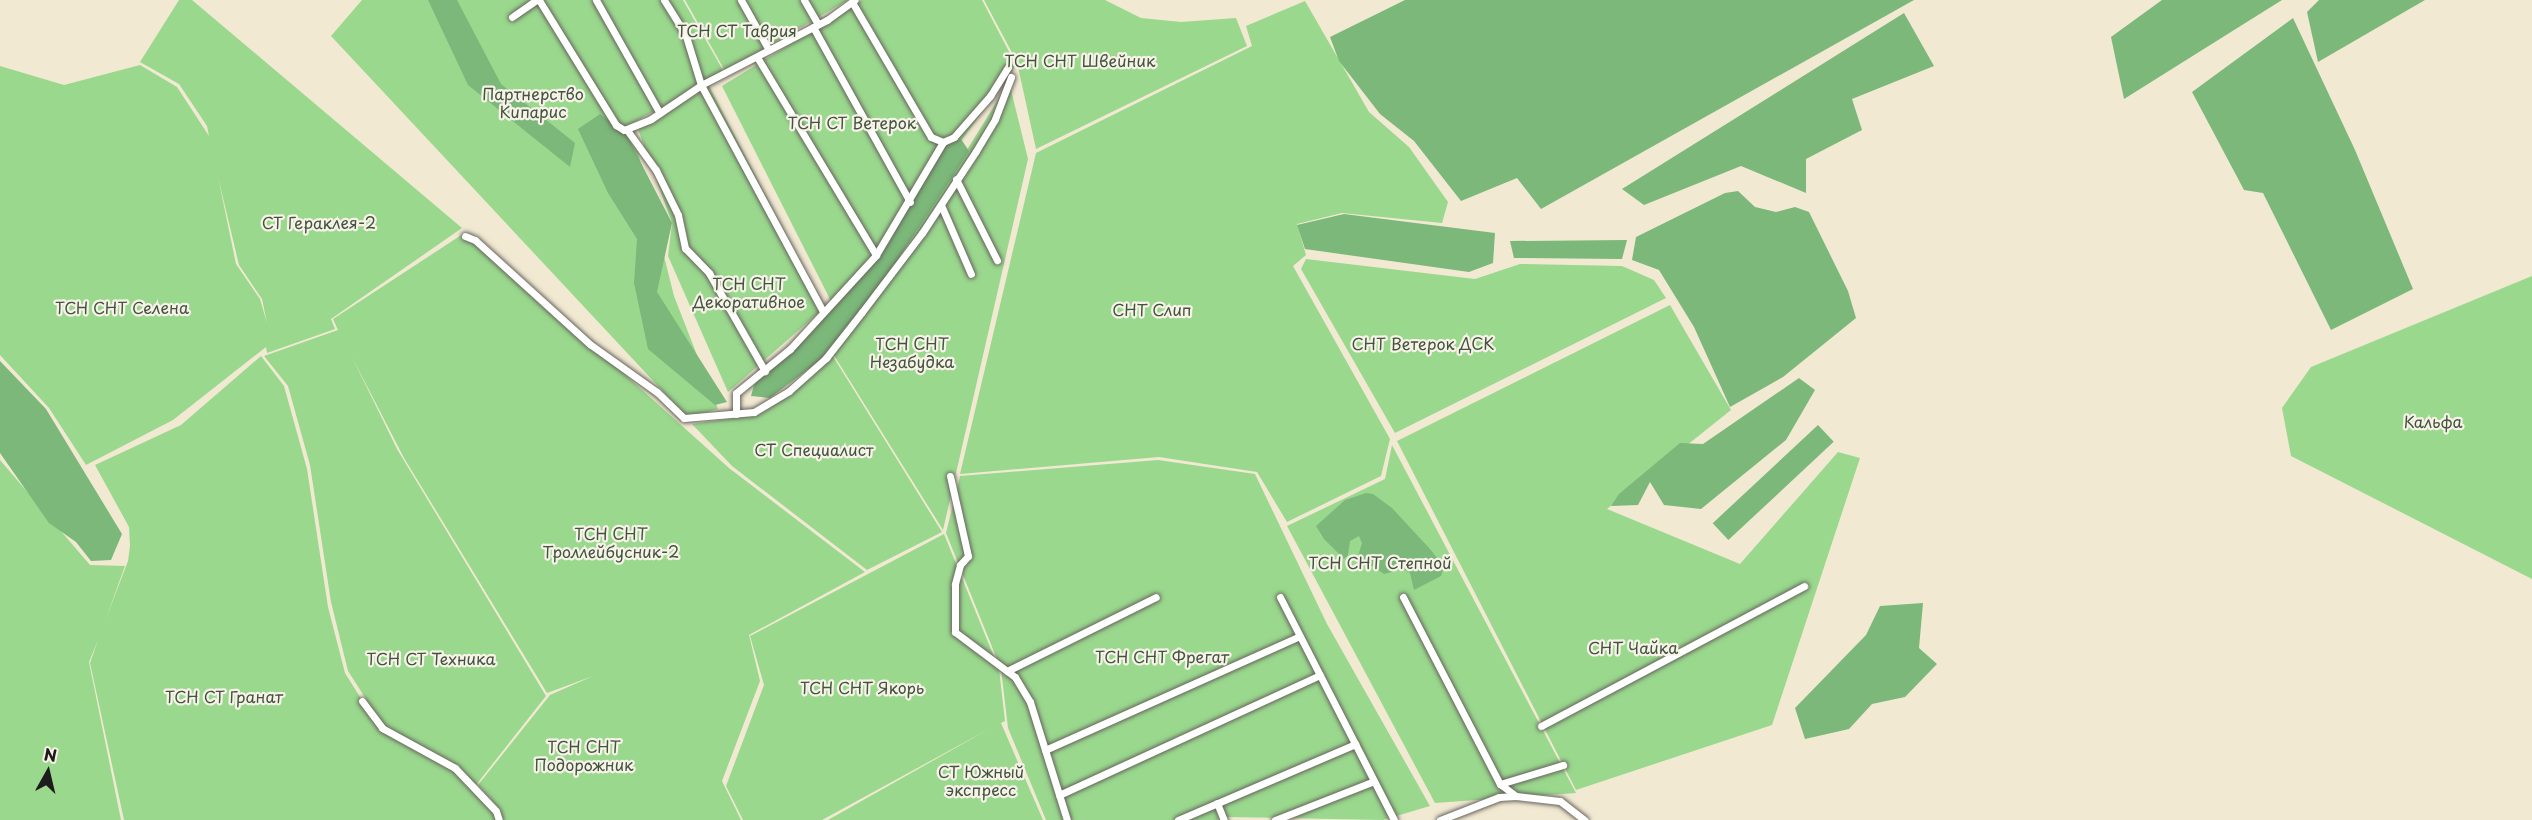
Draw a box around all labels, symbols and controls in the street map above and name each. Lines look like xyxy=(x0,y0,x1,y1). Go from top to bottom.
park label: ТСН СТ Таврия xyxy=(676,20,798,40)
park label: ТСН СНТ Швейник xyxy=(1003,50,1157,70)
park label: Партнерство Кипарис xyxy=(482,83,584,121)
park label: ТСН СТ Ветерок xyxy=(786,112,918,132)
park label: СТ Гераклея-2 xyxy=(261,212,377,232)
park label: ТСН СНТ Декоративное xyxy=(693,273,805,311)
park label: ТСН СНТ Селена xyxy=(53,297,191,317)
park label: СНТ Слип xyxy=(1112,299,1192,319)
park label: ТСН СНТ Незабудка xyxy=(870,333,954,371)
park label: СНТ Ветерок ДСК xyxy=(1351,333,1495,353)
park label: Кальфа xyxy=(2403,411,2463,431)
park label: СТ Специалист xyxy=(754,439,874,459)
park label: ТСН СНТ Троллейбусник-2 xyxy=(543,523,679,561)
park label: ТСН СНТ Степной xyxy=(1307,552,1453,572)
park label: СНТ Чайка xyxy=(1588,637,1678,657)
park label: ТСН СНТ Фрегат xyxy=(1093,646,1231,666)
park label: ТСН СТ Техника xyxy=(366,648,496,668)
park label: ТСН СНТ Якорь xyxy=(799,677,925,697)
park label: ТСН СТ Гранат xyxy=(164,686,284,706)
park label: ТСН СНТ Подорожник xyxy=(534,736,634,774)
text: N xyxy=(43,741,58,767)
north arrow xyxy=(18,742,78,802)
park label: СТ Южный экспресс xyxy=(937,761,1025,799)

